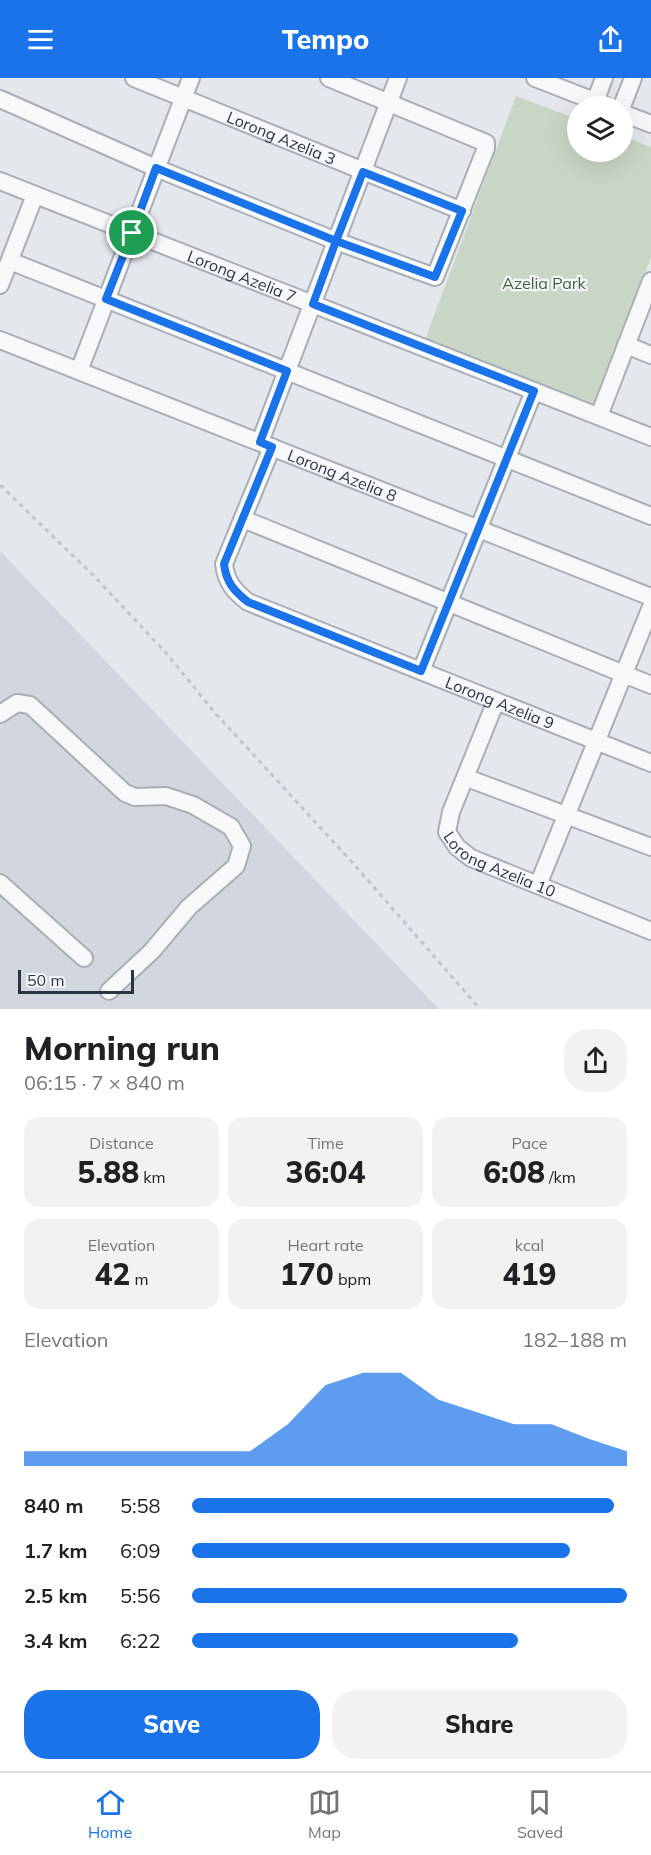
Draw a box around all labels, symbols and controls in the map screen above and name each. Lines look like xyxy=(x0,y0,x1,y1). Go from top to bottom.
text: Tempo xyxy=(282,22,369,56)
icon: menu xyxy=(24,23,57,56)
icon: share xyxy=(594,23,627,56)
map controls xyxy=(567,96,633,162)
button: layers xyxy=(567,96,633,162)
street label: Lorong Azelia 3 xyxy=(224,107,339,169)
pin xyxy=(106,207,157,258)
icon: arrive xyxy=(115,216,148,249)
street label: Lorong Azelia 7 xyxy=(185,246,299,307)
park label: Azelia Park xyxy=(502,273,587,293)
street label: Lorong Azelia 8 xyxy=(285,445,400,506)
street label: Lorong Azelia 9 xyxy=(442,672,557,733)
street label: Lorong Azelia 10 xyxy=(439,827,559,901)
scale bar xyxy=(18,967,134,995)
text: 50 m xyxy=(27,970,64,990)
text: Morning run xyxy=(24,1027,220,1068)
button: share xyxy=(564,1029,627,1092)
text: 06:15 · 7 × 840 m xyxy=(24,1070,185,1095)
text: Distance xyxy=(89,1133,154,1153)
text: Time xyxy=(307,1133,344,1153)
text: Pace xyxy=(511,1133,548,1153)
text: 5.88 xyxy=(77,1153,139,1191)
text: 36:04 xyxy=(286,1153,365,1191)
text: 6:08 xyxy=(483,1153,545,1191)
text: km xyxy=(139,1167,166,1187)
text: /km xyxy=(545,1167,576,1187)
text: Elevation xyxy=(88,1235,155,1255)
text: Heart rate xyxy=(287,1235,364,1255)
text: kcal xyxy=(515,1235,544,1255)
text: 42 xyxy=(94,1255,130,1293)
text: 170 xyxy=(280,1255,334,1293)
text: 419 xyxy=(503,1255,557,1293)
text: m xyxy=(130,1269,149,1289)
text: bpm xyxy=(334,1269,371,1289)
text: Elevation xyxy=(24,1327,109,1352)
text: 182–188 m xyxy=(522,1327,627,1352)
text: 840 m xyxy=(24,1493,83,1518)
text: 5:58 xyxy=(120,1493,161,1518)
text: 1.7 km xyxy=(24,1538,87,1563)
text: 6:09 xyxy=(120,1538,161,1563)
text: 2.5 km xyxy=(24,1583,87,1608)
text: 5:56 xyxy=(120,1583,161,1608)
text: 3.4 km xyxy=(24,1628,87,1653)
text: 6:22 xyxy=(120,1628,161,1653)
button: Save xyxy=(24,1690,320,1759)
button: Share xyxy=(332,1690,627,1759)
tab: Home xyxy=(88,1786,132,1842)
tab: Map xyxy=(308,1786,341,1842)
tab: Saved xyxy=(517,1786,563,1842)

